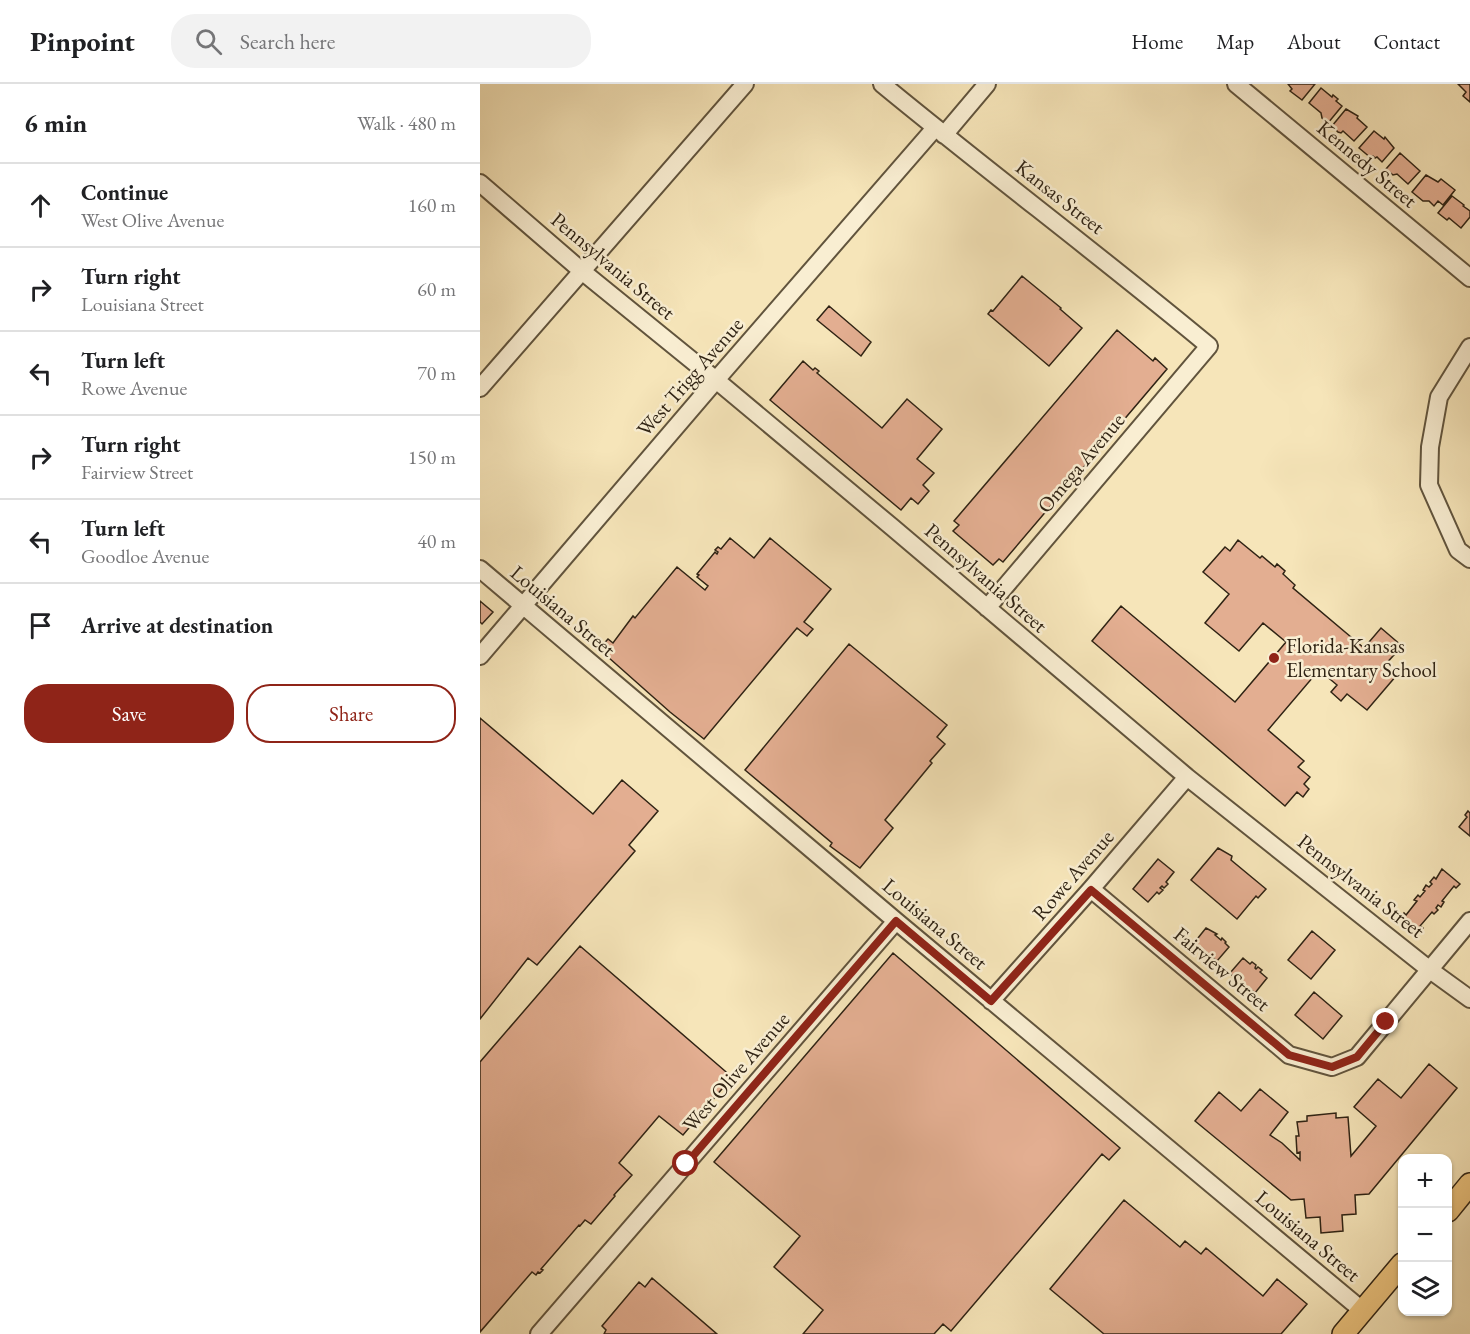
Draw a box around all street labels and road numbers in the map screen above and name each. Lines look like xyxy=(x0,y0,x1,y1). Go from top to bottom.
street label: Kennedy Street xyxy=(1312,114,1423,214)
street label: Kansas Street xyxy=(1010,153,1111,240)
street label: Pennsylvania Street xyxy=(546,206,681,326)
street label: West Trigg Avenue xyxy=(630,311,749,442)
street label: Omega Avenue xyxy=(1031,407,1130,518)
street label: Pennsylvania Street xyxy=(919,517,1054,639)
street label: Louisiana Street xyxy=(505,559,622,663)
street label: Rowe Avenue xyxy=(1026,824,1119,926)
street label: Pennsylvania Street xyxy=(1292,828,1431,944)
street label: Louisiana Street xyxy=(877,872,994,976)
street label: Fairview Street xyxy=(1168,920,1276,1017)
street label: West Olive Avenue xyxy=(676,1006,795,1137)
street label: Louisiana Street xyxy=(1250,1184,1367,1288)

